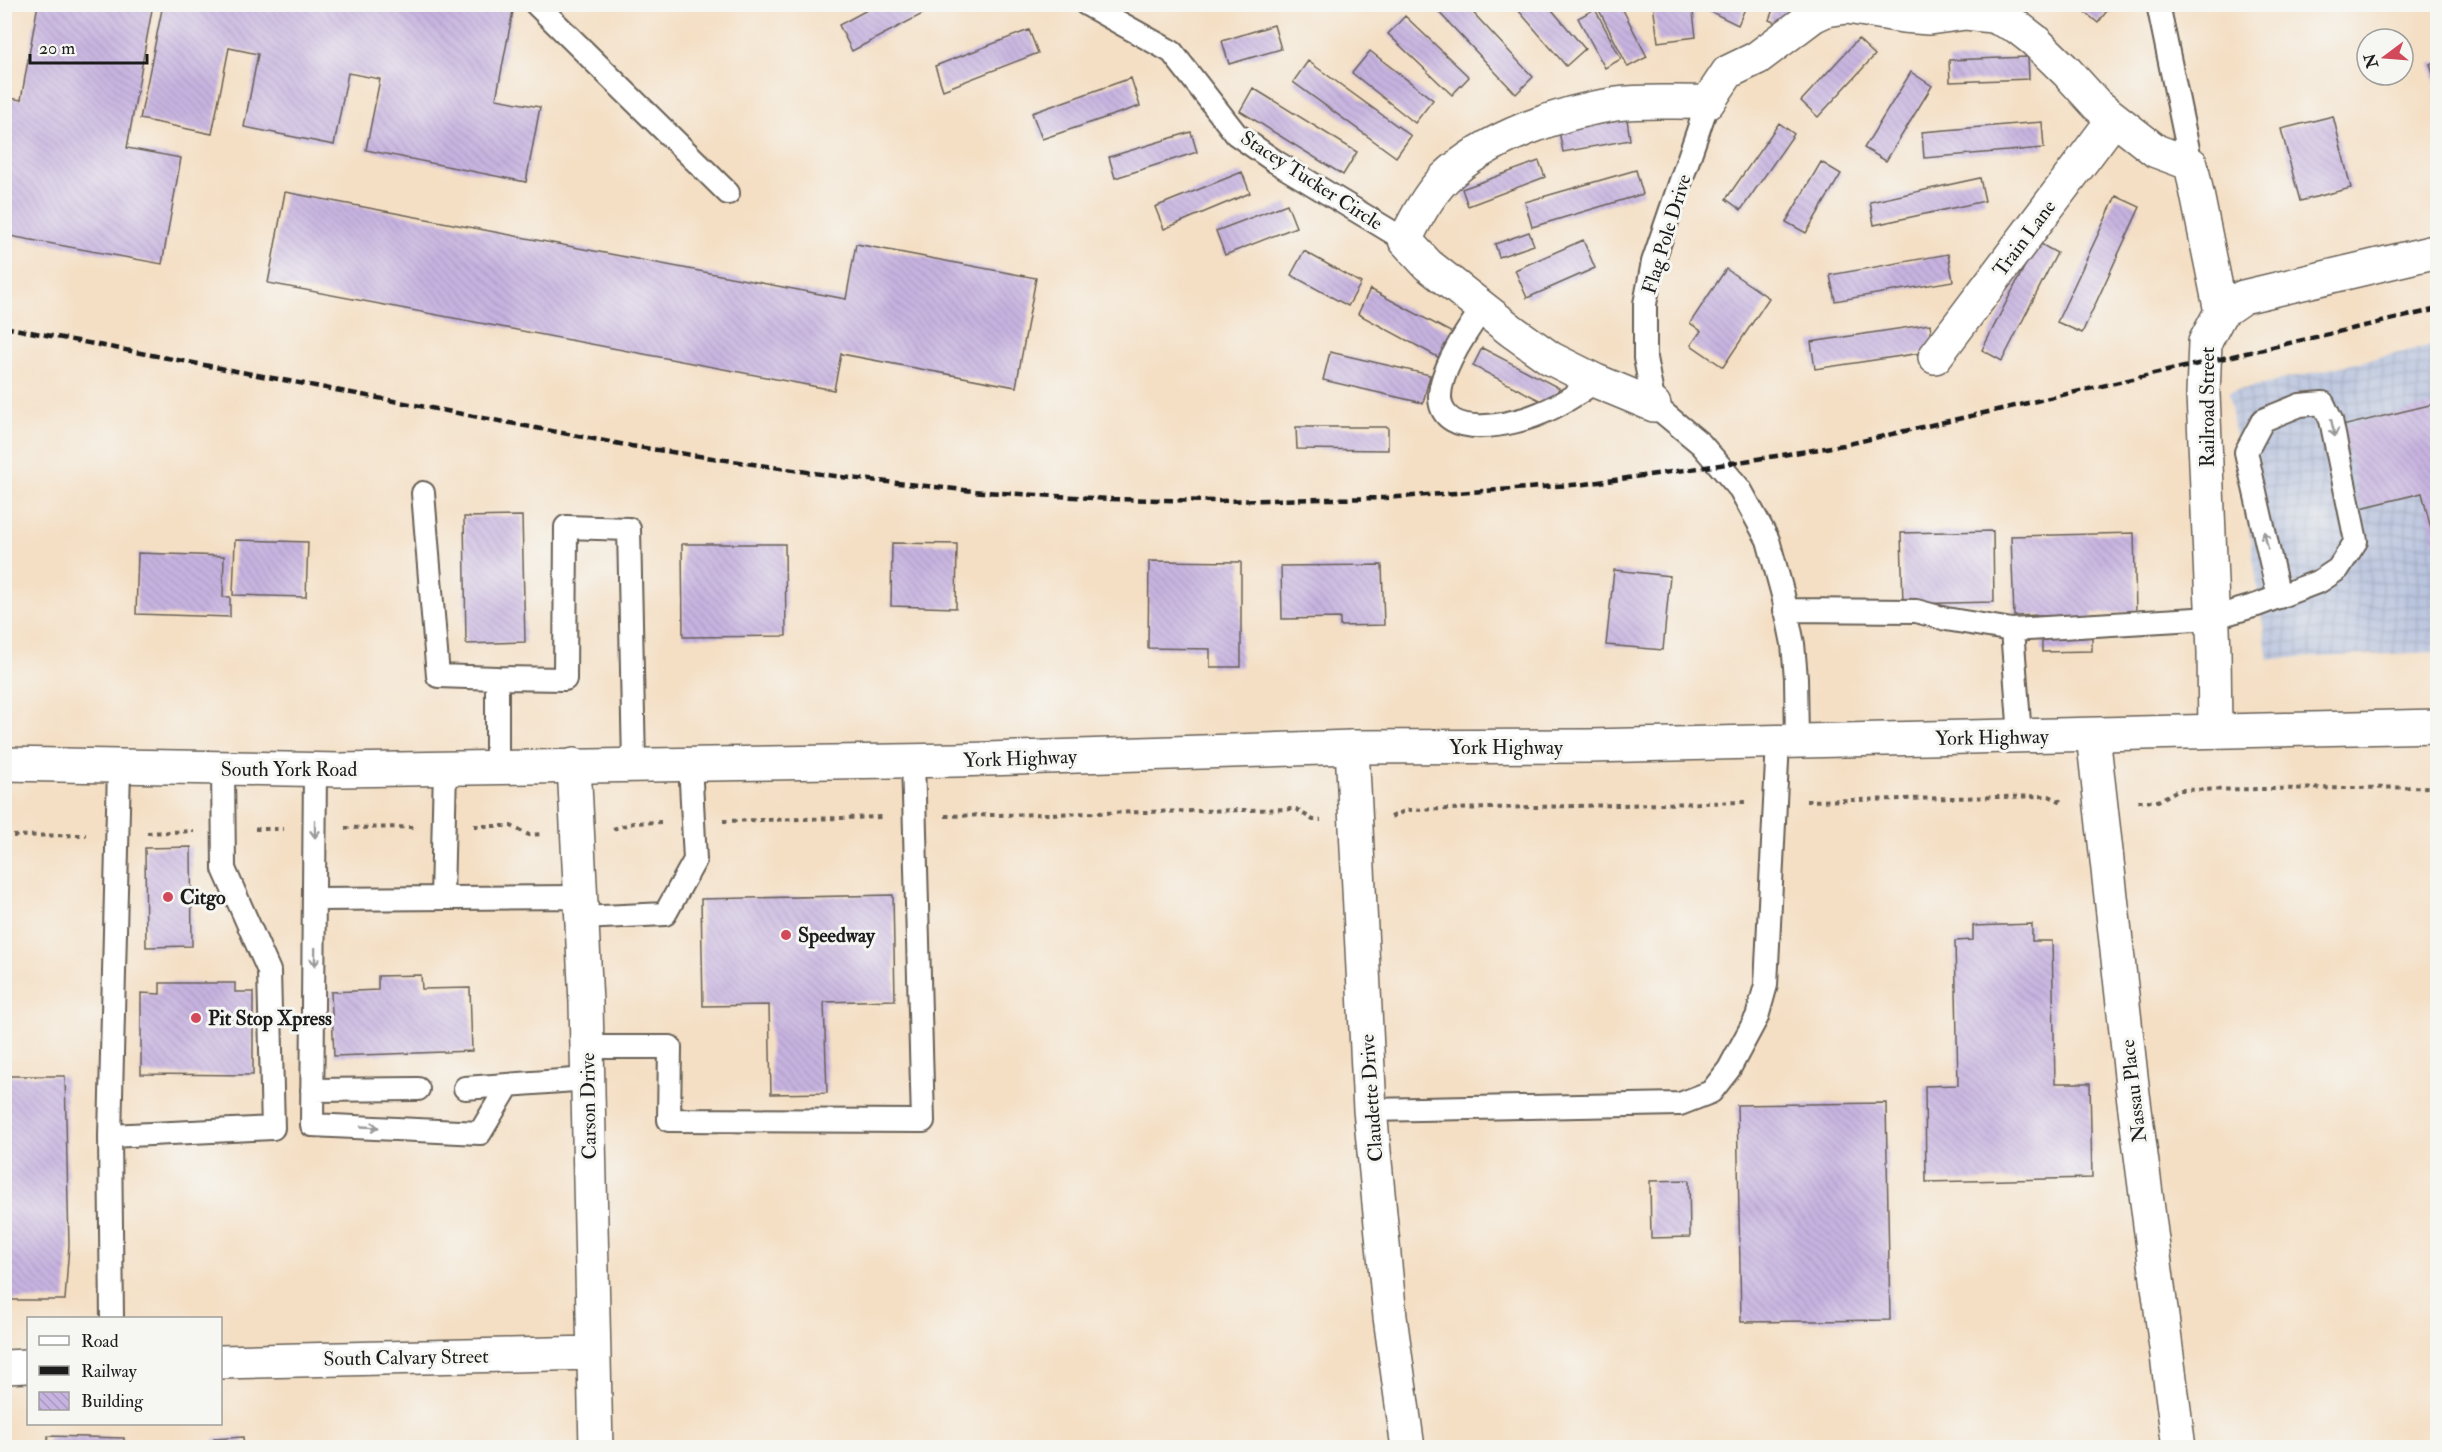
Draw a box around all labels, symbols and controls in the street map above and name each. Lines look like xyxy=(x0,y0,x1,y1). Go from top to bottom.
scale bar xyxy=(30,27,147,65)
north arrow xyxy=(2355,27,2415,87)
text: 20 m xyxy=(39,37,75,60)
text: N xyxy=(2360,51,2383,71)
street label: Stacey Tucker Circle xyxy=(1236,125,1387,236)
street label: Flag Pole Drive xyxy=(1636,171,1697,297)
street label: Train Lane xyxy=(1987,195,2061,282)
street label: Railroad Street xyxy=(2195,346,2220,467)
one-way arrow xyxy=(2327,418,2339,437)
one-way arrow xyxy=(2260,530,2271,550)
street label: York Highway xyxy=(1935,724,2050,751)
street label: York Highway xyxy=(1449,735,1564,760)
street label: York Highway xyxy=(963,744,1078,773)
street label: South York Road xyxy=(221,757,357,782)
one-way arrow xyxy=(309,818,321,838)
place label: Citgo xyxy=(180,885,226,911)
marker: Citgo xyxy=(161,890,175,904)
place label: Speedway xyxy=(798,923,876,949)
marker: Speedway xyxy=(779,928,793,942)
one-way arrow xyxy=(309,947,320,967)
place label: Pit Stop Xpress xyxy=(208,1006,332,1032)
marker: Pit Stop Xpress xyxy=(189,1011,203,1025)
street label: Claudette Drive xyxy=(1355,1033,1388,1163)
street label: Nassau Place xyxy=(2115,1038,2152,1144)
street label: Carson Drive xyxy=(575,1052,602,1160)
one-way arrow xyxy=(360,1122,380,1133)
legend xyxy=(27,1317,222,1425)
text: Road xyxy=(81,1330,119,1353)
street label: South Calvary Street xyxy=(323,1344,489,1371)
text: Railway xyxy=(81,1360,138,1383)
text: Building xyxy=(81,1390,144,1413)

